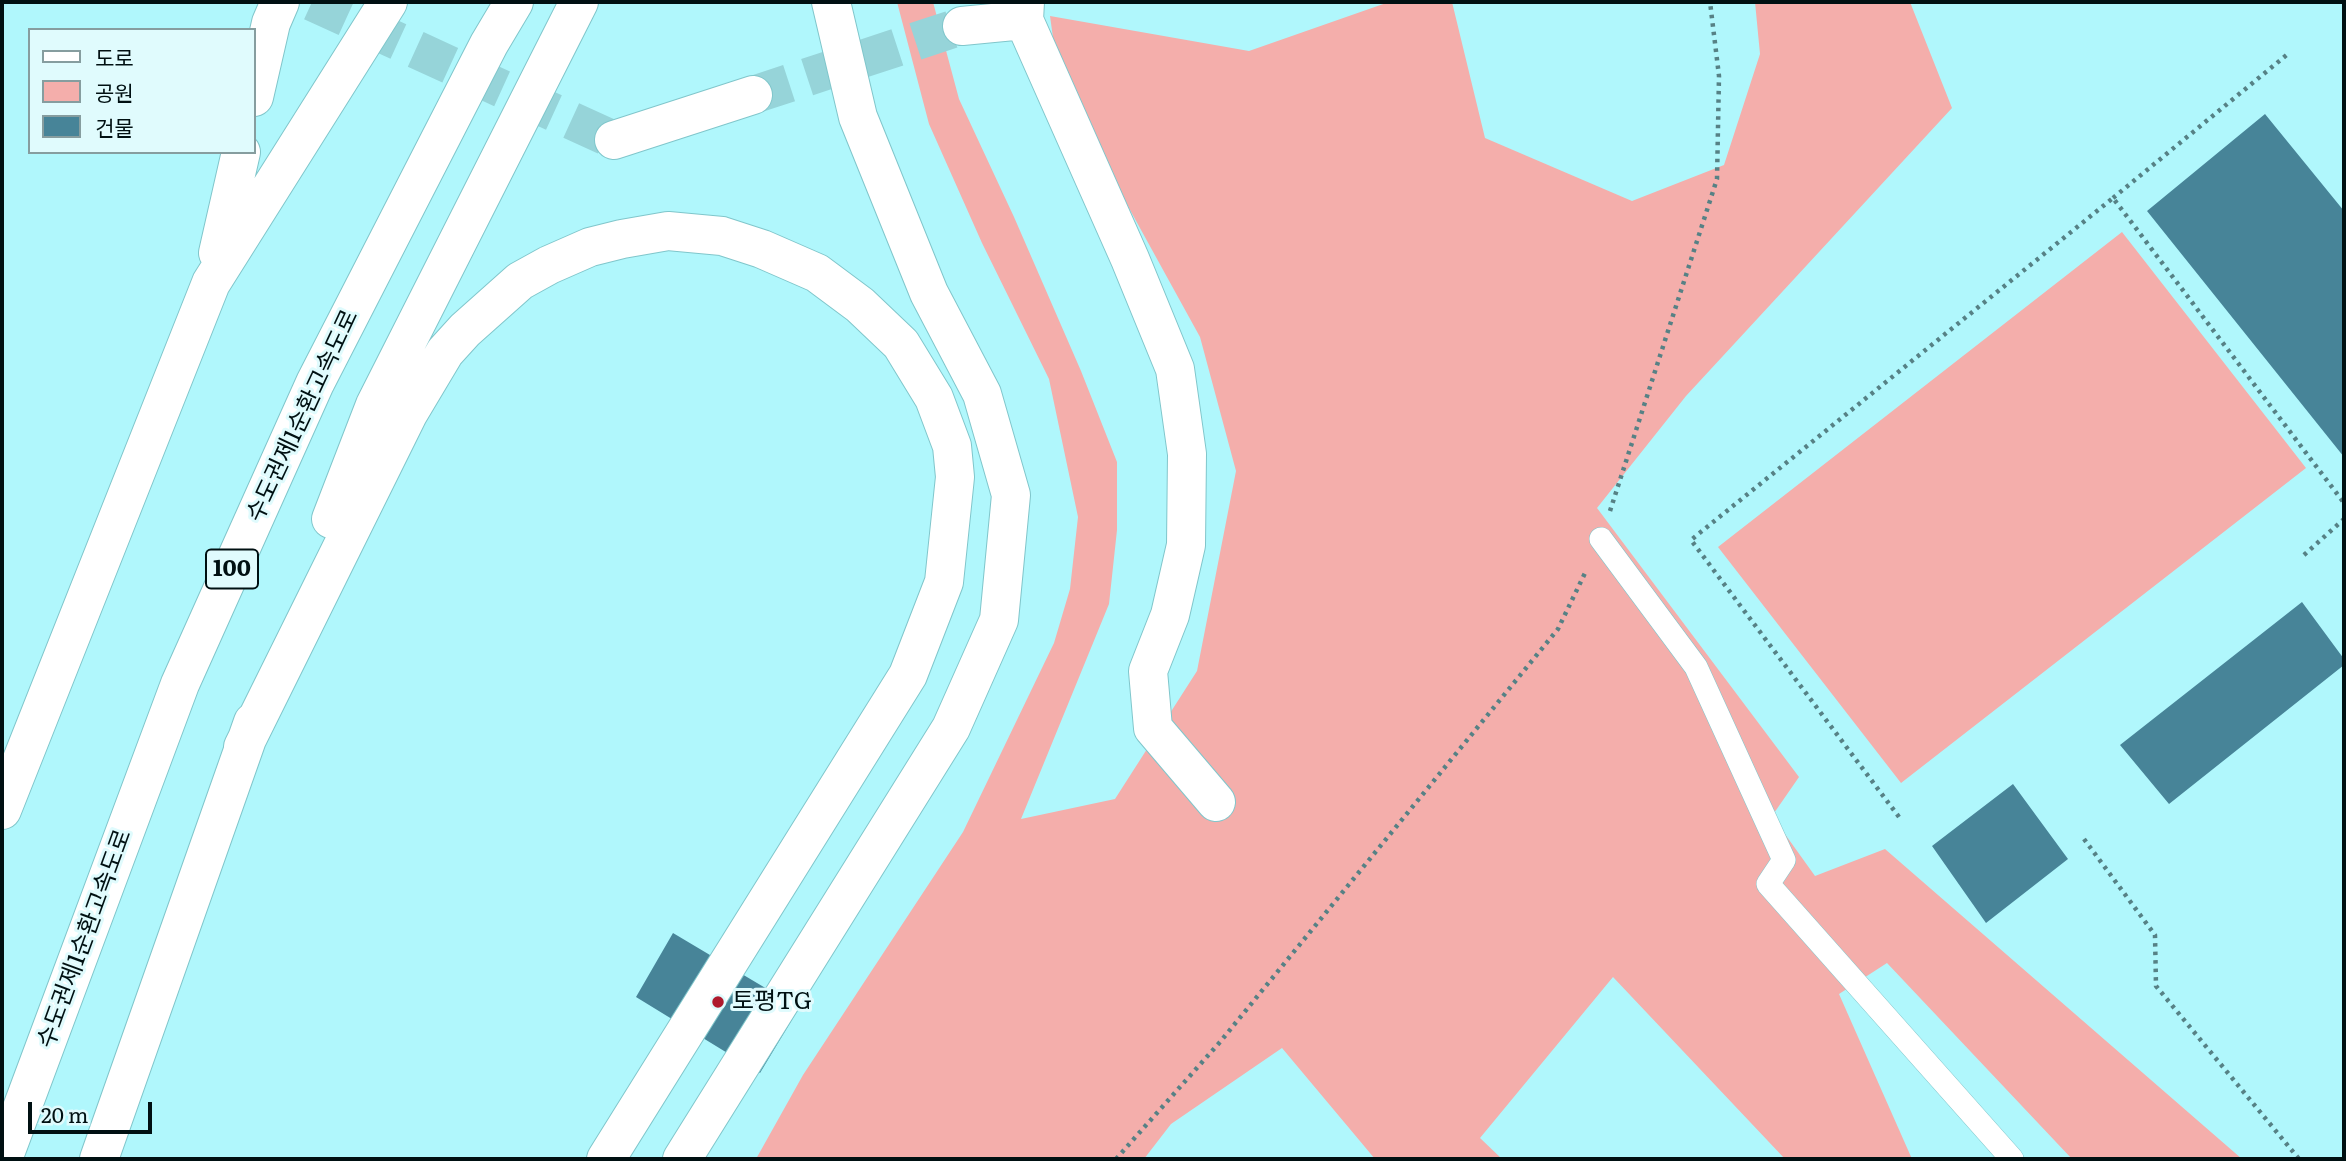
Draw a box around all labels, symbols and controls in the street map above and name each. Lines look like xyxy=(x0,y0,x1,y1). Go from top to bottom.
legend xyxy=(28,28,256,154)
text: 도로 xyxy=(95,41,134,72)
text: 공원 xyxy=(95,76,134,107)
text: 건물 xyxy=(95,111,134,142)
street label: 수도권제1순환고속도로 xyxy=(241,305,365,527)
road number: 100 xyxy=(206,550,258,589)
street label: 수도권제1순환고속도로 xyxy=(32,826,138,1052)
place label: 토평TG xyxy=(732,988,812,1016)
marker: 토평TG xyxy=(710,994,726,1010)
scale bar xyxy=(32,1088,156,1132)
text: 20 m xyxy=(41,1098,88,1129)

